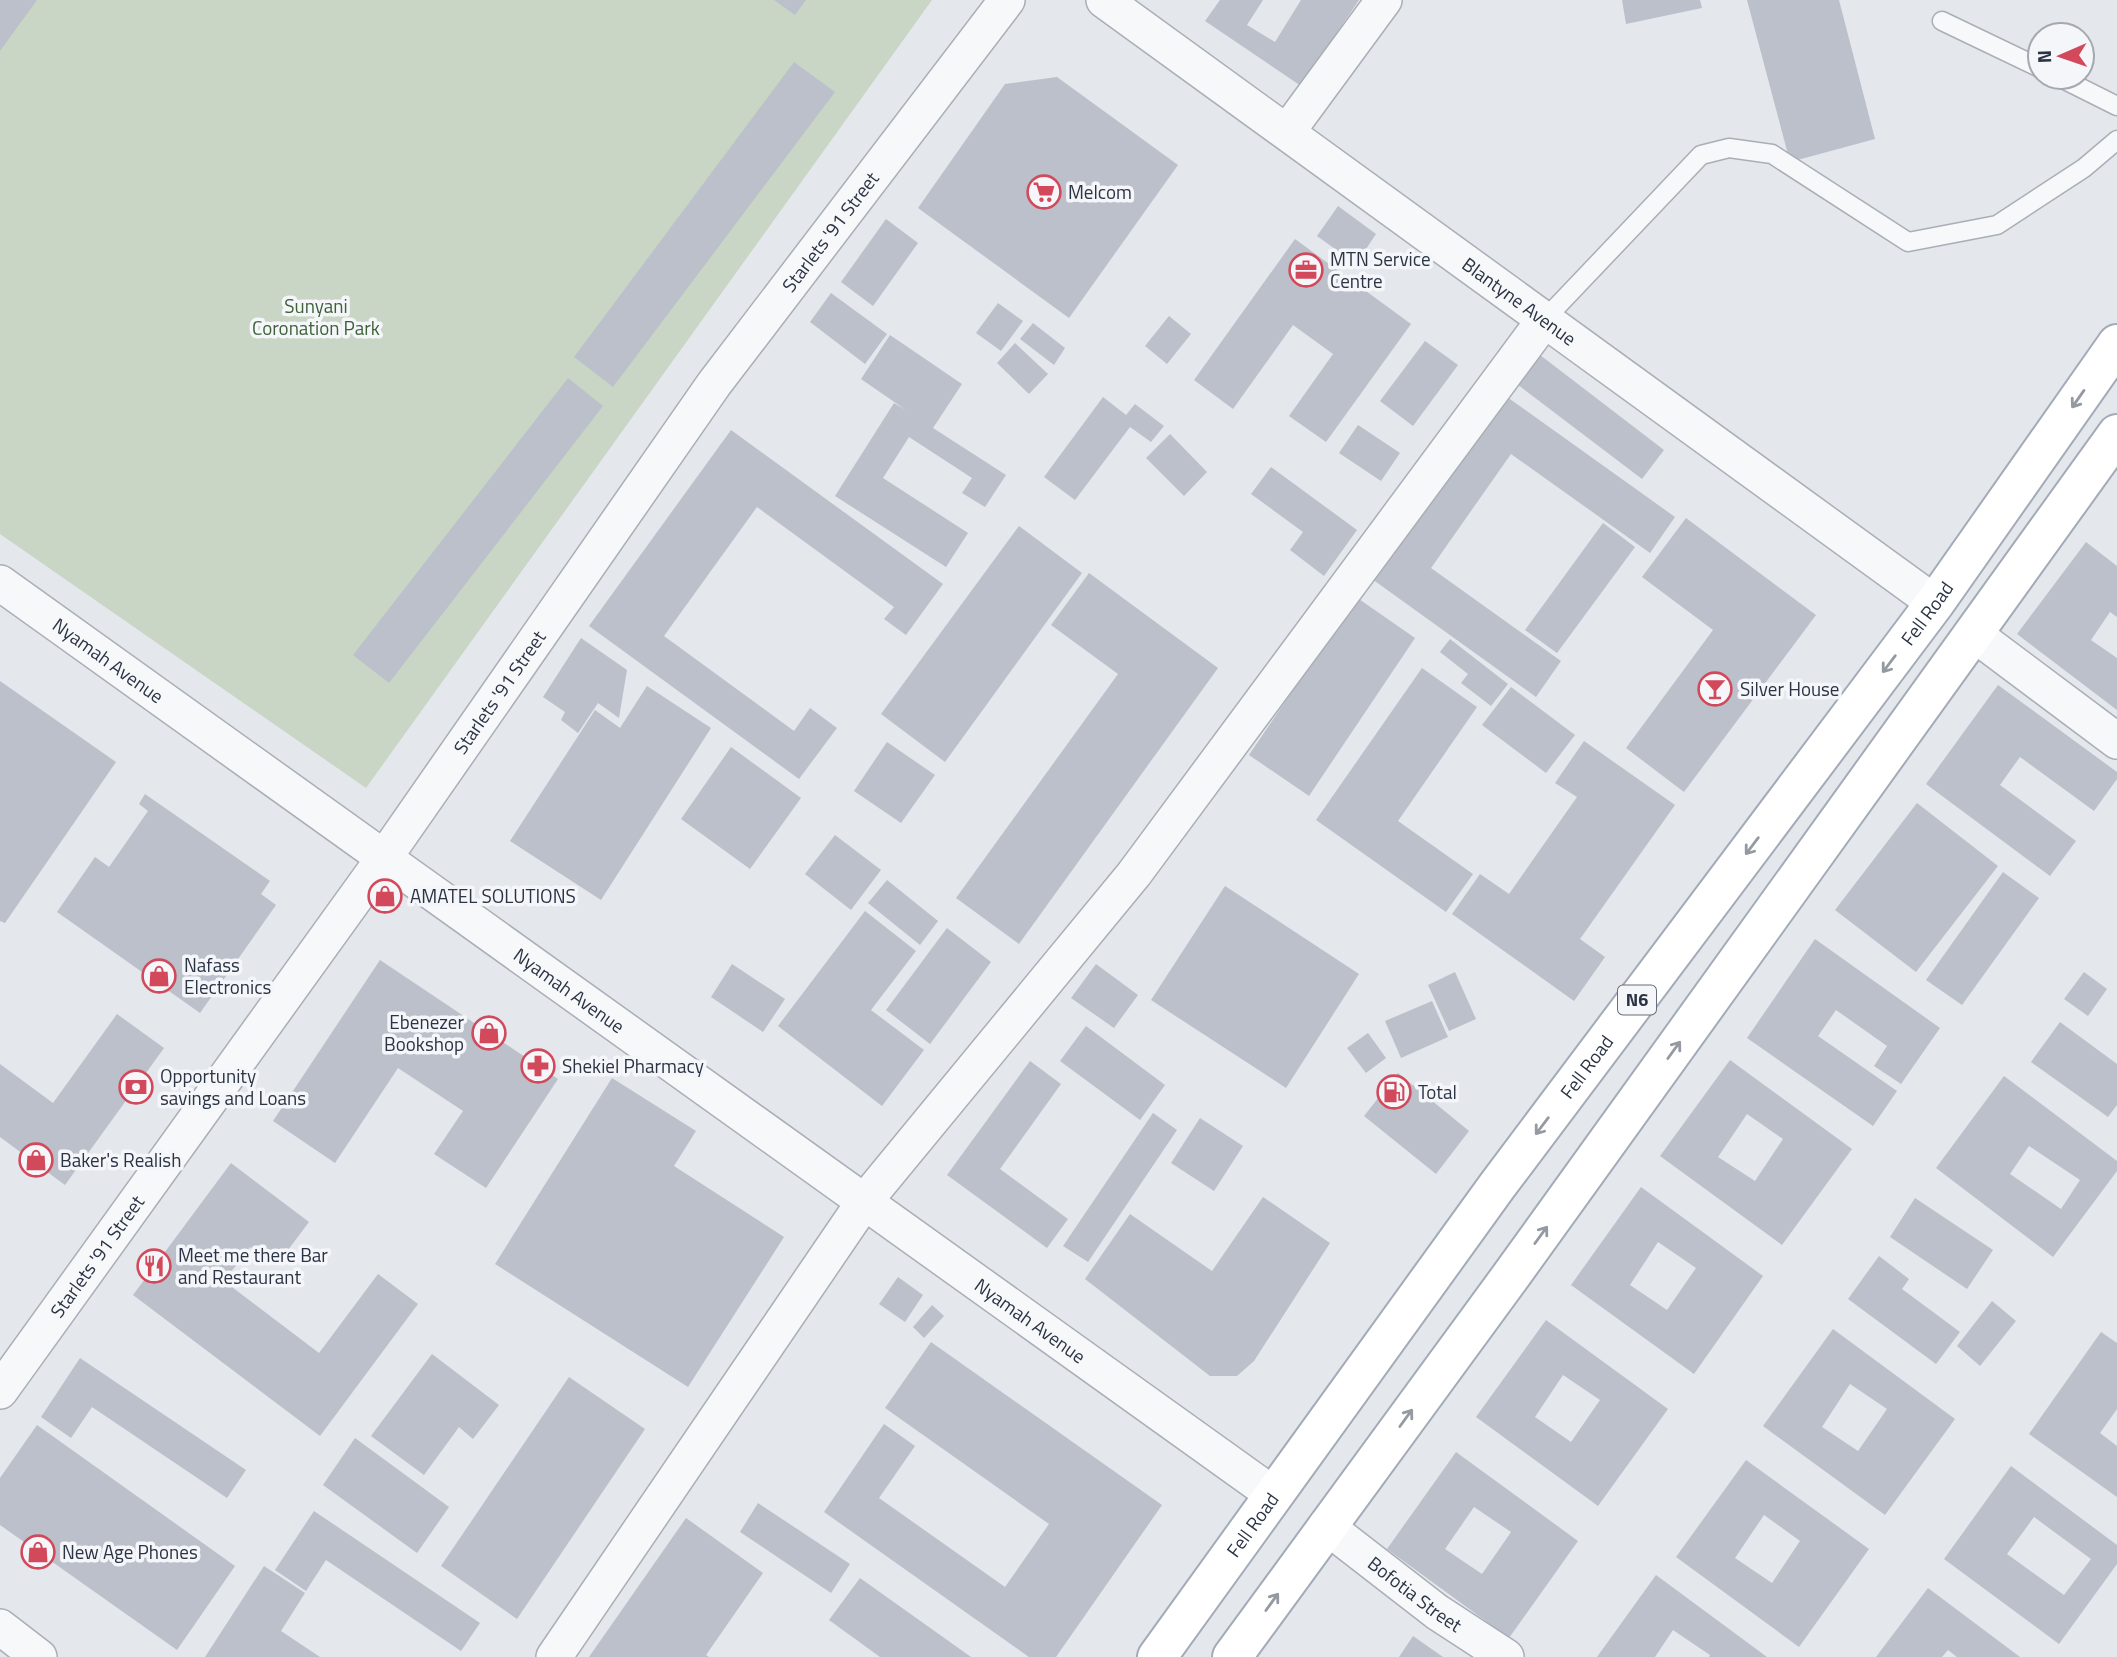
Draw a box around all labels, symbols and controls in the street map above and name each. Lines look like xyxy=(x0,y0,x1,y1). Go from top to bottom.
north arrow xyxy=(2026,21,2096,91)
text: N xyxy=(2029,50,2058,64)
street label: Starlets '91 Street xyxy=(774,165,885,298)
supermarket icon: Melcom xyxy=(1025,173,1063,211)
place label: Melcom xyxy=(1068,177,1132,206)
place label: MTN Service Centre xyxy=(1330,244,1431,295)
street label: Blantyne Avenue xyxy=(1456,249,1583,352)
office icon: MTN Service Centre xyxy=(1287,251,1325,289)
park label: Sunyani Coronation Park xyxy=(252,291,380,342)
one-way arrow xyxy=(2071,389,2085,408)
street label: Fell Road xyxy=(1893,575,1960,651)
street label: Nyamah Avenue xyxy=(47,610,170,710)
street label: Starlets '91 Street xyxy=(446,624,553,760)
one-way arrow xyxy=(1881,655,1896,673)
bar icon: Silver House xyxy=(1696,670,1734,708)
place label: Silver House xyxy=(1740,674,1839,703)
one-way arrow xyxy=(1744,836,1759,855)
shop icon: AMATEL SOLUTIONS xyxy=(366,877,404,915)
place label: AMATEL SOLUTIONS xyxy=(410,881,576,910)
street label: Nyamah Avenue xyxy=(508,940,631,1040)
place label: Nafass Electronics xyxy=(184,950,272,1001)
shop icon: Nafass Electronics xyxy=(140,957,178,995)
road number: N6 xyxy=(1618,986,1656,1015)
place label: Ebenezer Bookshop xyxy=(384,1007,464,1058)
shop icon: Ebenezer Bookshop xyxy=(470,1014,508,1052)
street label: Fell Road xyxy=(1553,1028,1620,1105)
one-way arrow xyxy=(1667,1041,1681,1060)
pharmacy icon: Shekiel Pharmacy xyxy=(519,1047,557,1085)
place label: Shekiel Pharmacy xyxy=(562,1051,704,1080)
place label: Opportunity savings and Loans xyxy=(160,1061,306,1112)
bank icon: Opportunity savings and Loans xyxy=(117,1068,155,1106)
fuel station icon: Total xyxy=(1375,1073,1413,1111)
place label: Total xyxy=(1418,1077,1457,1106)
one-way arrow xyxy=(1535,1116,1549,1135)
shop icon: Baker's Realish xyxy=(17,1141,55,1179)
place label: Baker's Realish xyxy=(60,1145,181,1174)
street label: Starlets '91 Street xyxy=(42,1188,151,1323)
one-way arrow xyxy=(1533,1225,1548,1244)
place label: Meet me there Bar and Restaurant xyxy=(178,1240,328,1291)
restaurant icon: Meet me there Bar and Restaurant xyxy=(135,1247,173,1285)
street label: Nyamah Avenue xyxy=(969,1270,1092,1370)
one-way arrow xyxy=(1399,1409,1413,1428)
street label: Fell Road xyxy=(1219,1486,1285,1563)
shop icon: New Age Phones xyxy=(19,1533,57,1571)
place label: New Age Phones xyxy=(62,1537,198,1566)
street label: Bofotia Street xyxy=(1362,1549,1468,1639)
one-way arrow xyxy=(1265,1593,1279,1612)

